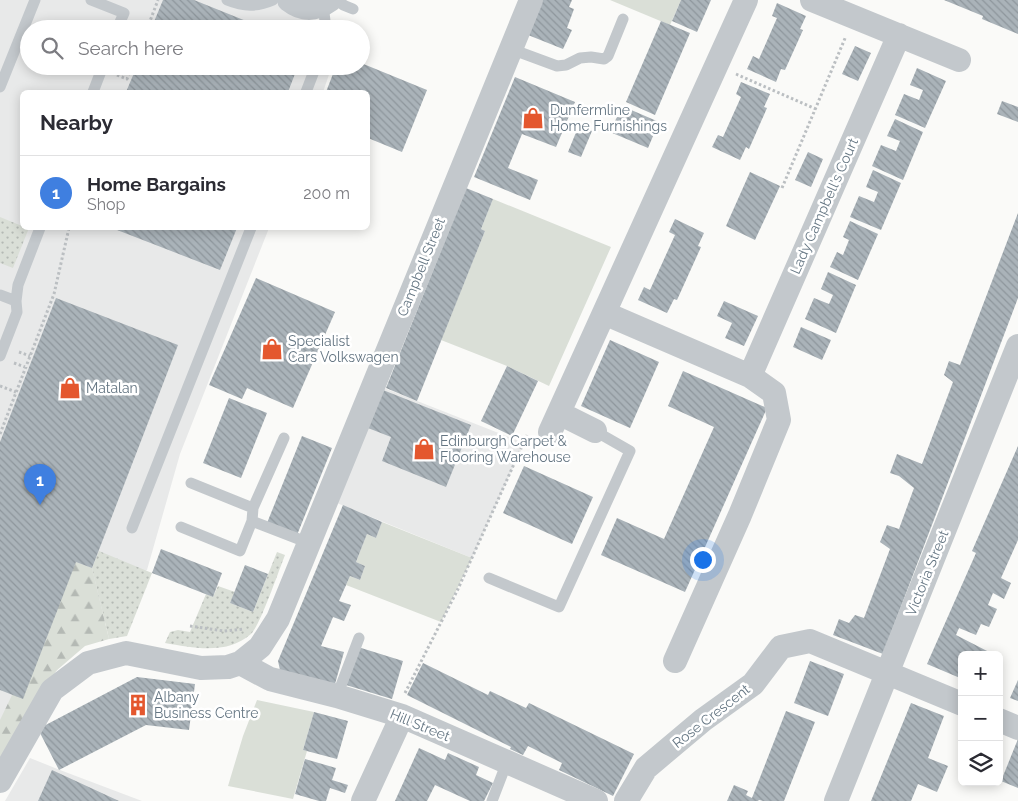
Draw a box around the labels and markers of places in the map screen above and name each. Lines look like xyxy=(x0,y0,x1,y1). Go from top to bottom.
place label: Dunfermline Home Furnishings xyxy=(550,102,667,134)
shop icon: Dunfermline Home Furnishings xyxy=(520,105,546,131)
place label: Specialist Cars Volkswagen xyxy=(288,333,399,365)
shop icon: Specialist Cars Volkswagen xyxy=(259,336,285,362)
shop icon: Matalan xyxy=(57,375,83,401)
place label: Matalan xyxy=(86,380,138,396)
place label: Edinburgh Carpet & Flooring Warehouse xyxy=(440,433,571,465)
shop icon: Edinburgh Carpet & Flooring Warehouse xyxy=(411,436,437,462)
pin: 1 xyxy=(24,464,56,505)
place label: Albany Business Centre xyxy=(154,689,258,721)
building icon: Albany Business Centre xyxy=(125,692,151,718)

